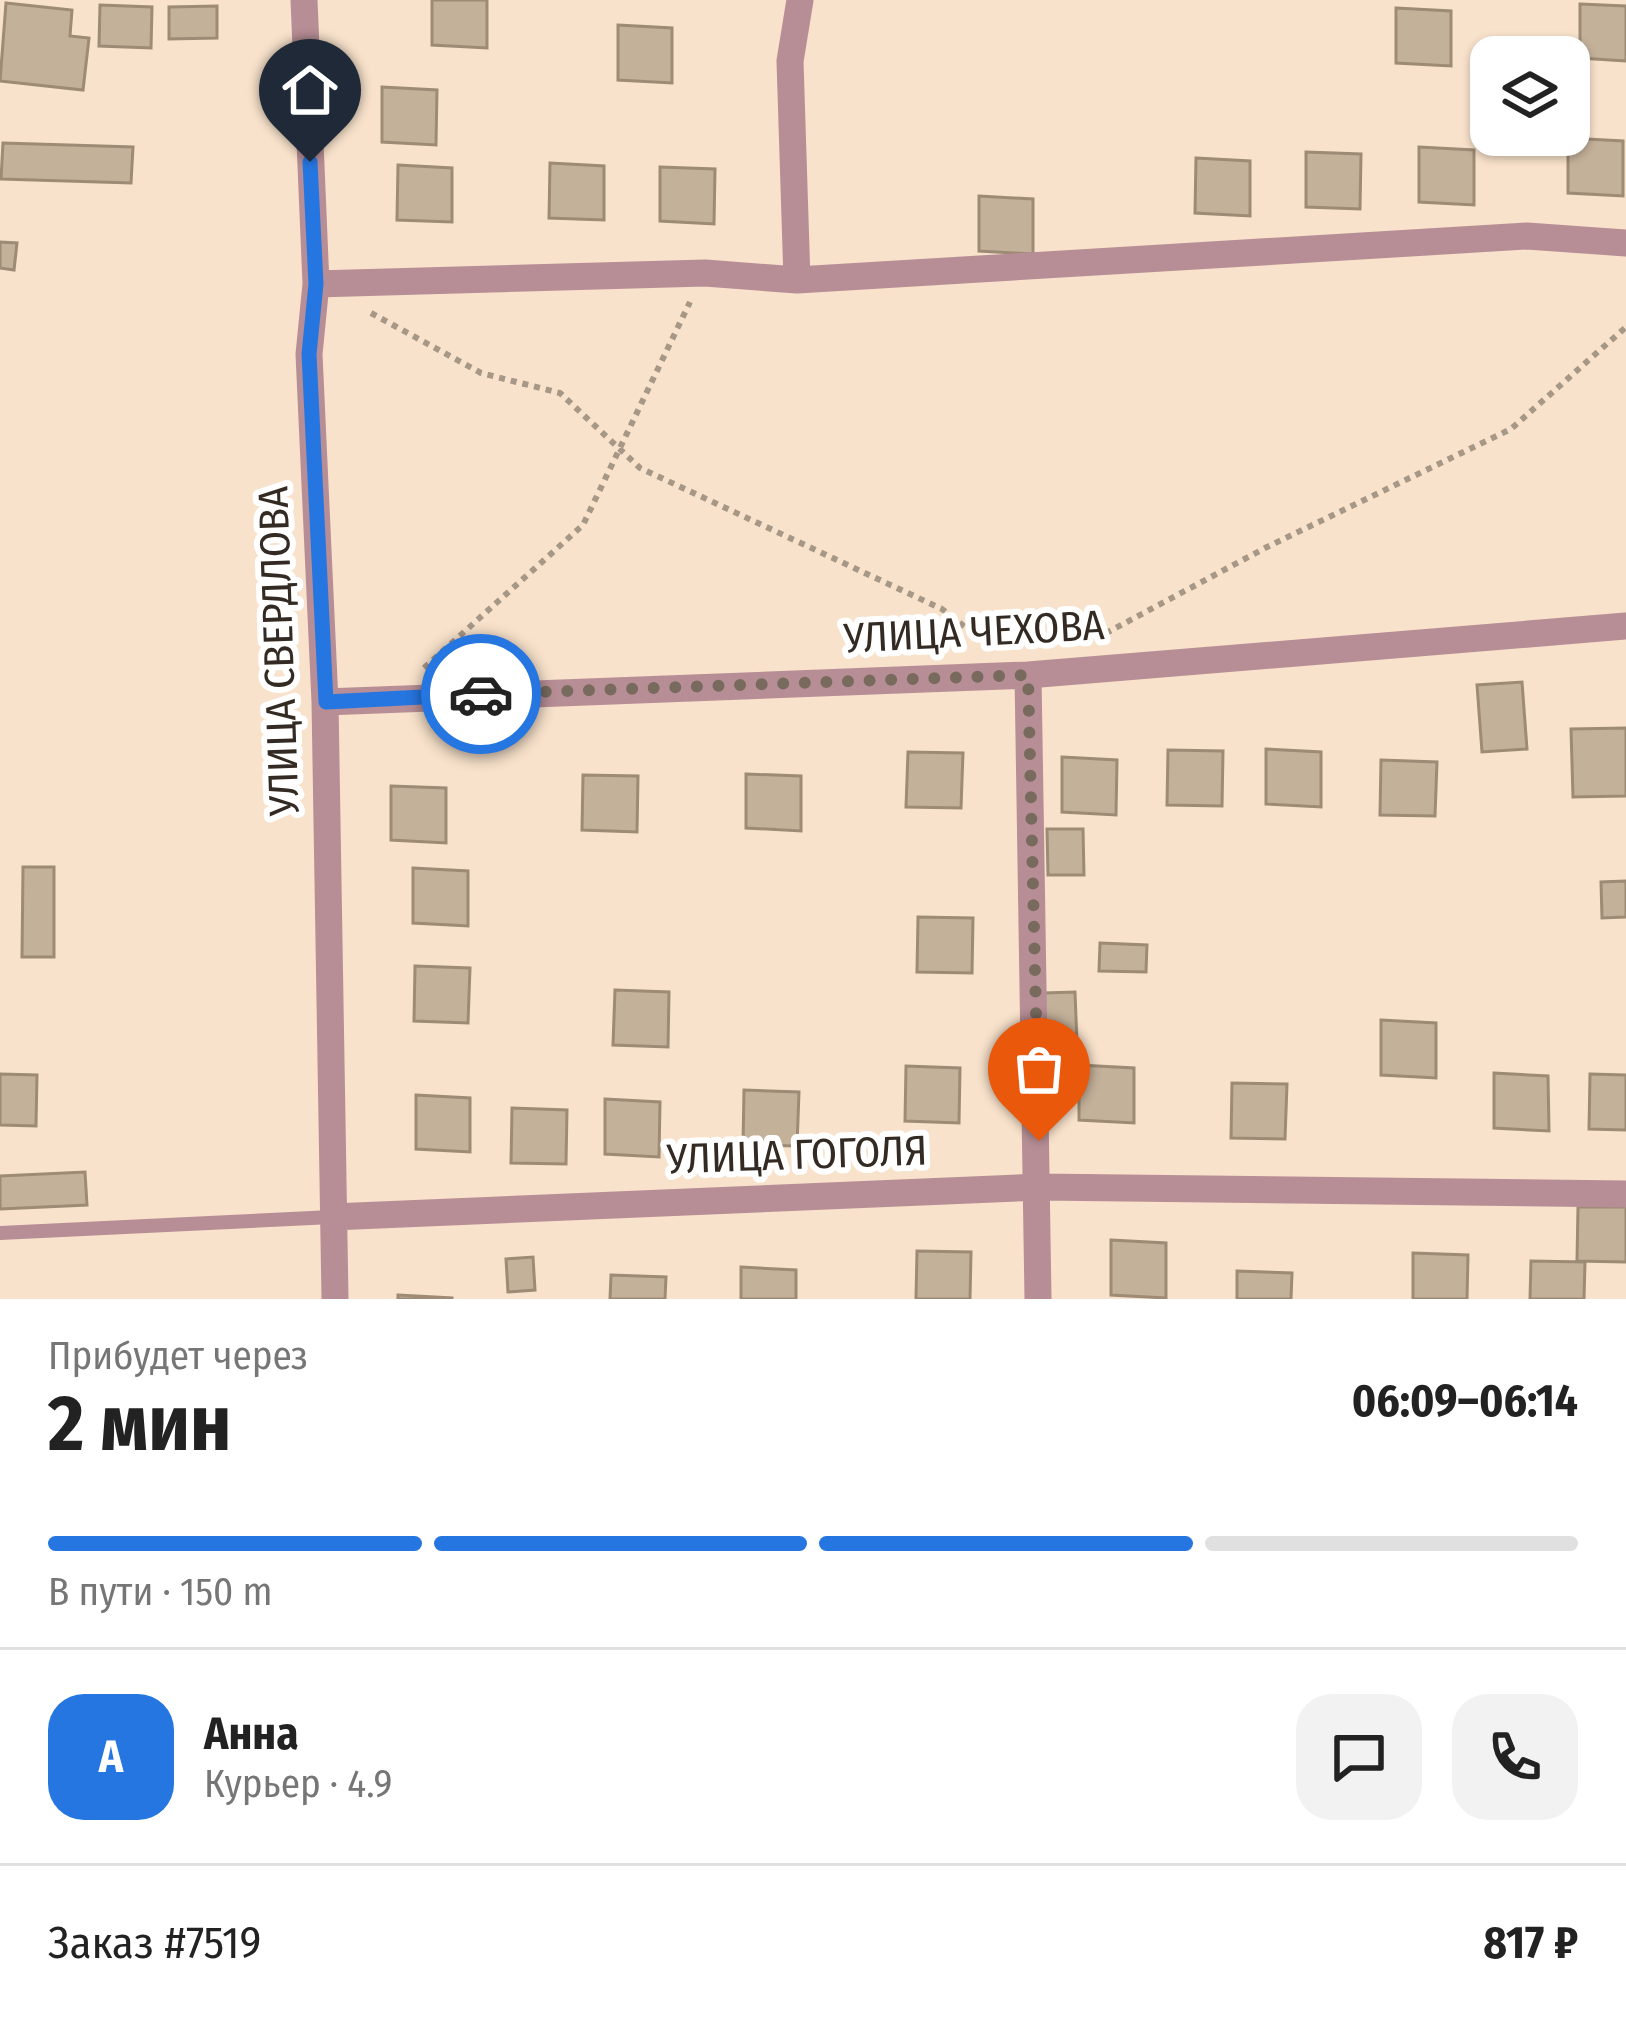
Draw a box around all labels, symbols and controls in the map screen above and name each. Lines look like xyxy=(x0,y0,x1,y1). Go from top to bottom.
map controls xyxy=(1470,36,1590,156)
button: layers xyxy=(1470,36,1590,156)
pin xyxy=(259,39,361,162)
icon: home xyxy=(277,57,343,123)
street label: УЛИЦА СВЕРДЛОВА xyxy=(248,485,310,818)
street label: УЛИЦА ЧЕХОВА xyxy=(841,600,1106,664)
courier xyxy=(421,634,541,754)
icon: car xyxy=(448,661,514,727)
pin xyxy=(988,1018,1090,1141)
icon: bag xyxy=(1006,1036,1072,1102)
street label: УЛИЦА ГОГОЛЯ xyxy=(665,1125,928,1185)
text: Прибудет через xyxy=(48,1333,308,1379)
text: 06:09–06:14 xyxy=(1352,1374,1578,1428)
text: 2 мин xyxy=(48,1377,231,1471)
text: В пути · 150 m xyxy=(48,1569,273,1615)
button: chat xyxy=(1296,1694,1422,1820)
button: phone xyxy=(1452,1694,1578,1820)
text: Анна xyxy=(204,1707,299,1761)
text: А xyxy=(99,1730,123,1784)
text: Курьер · 4.9 xyxy=(204,1761,392,1807)
text: Заказ #7519 xyxy=(48,1916,261,1970)
text: 817 ₽ xyxy=(1483,1916,1578,1970)

